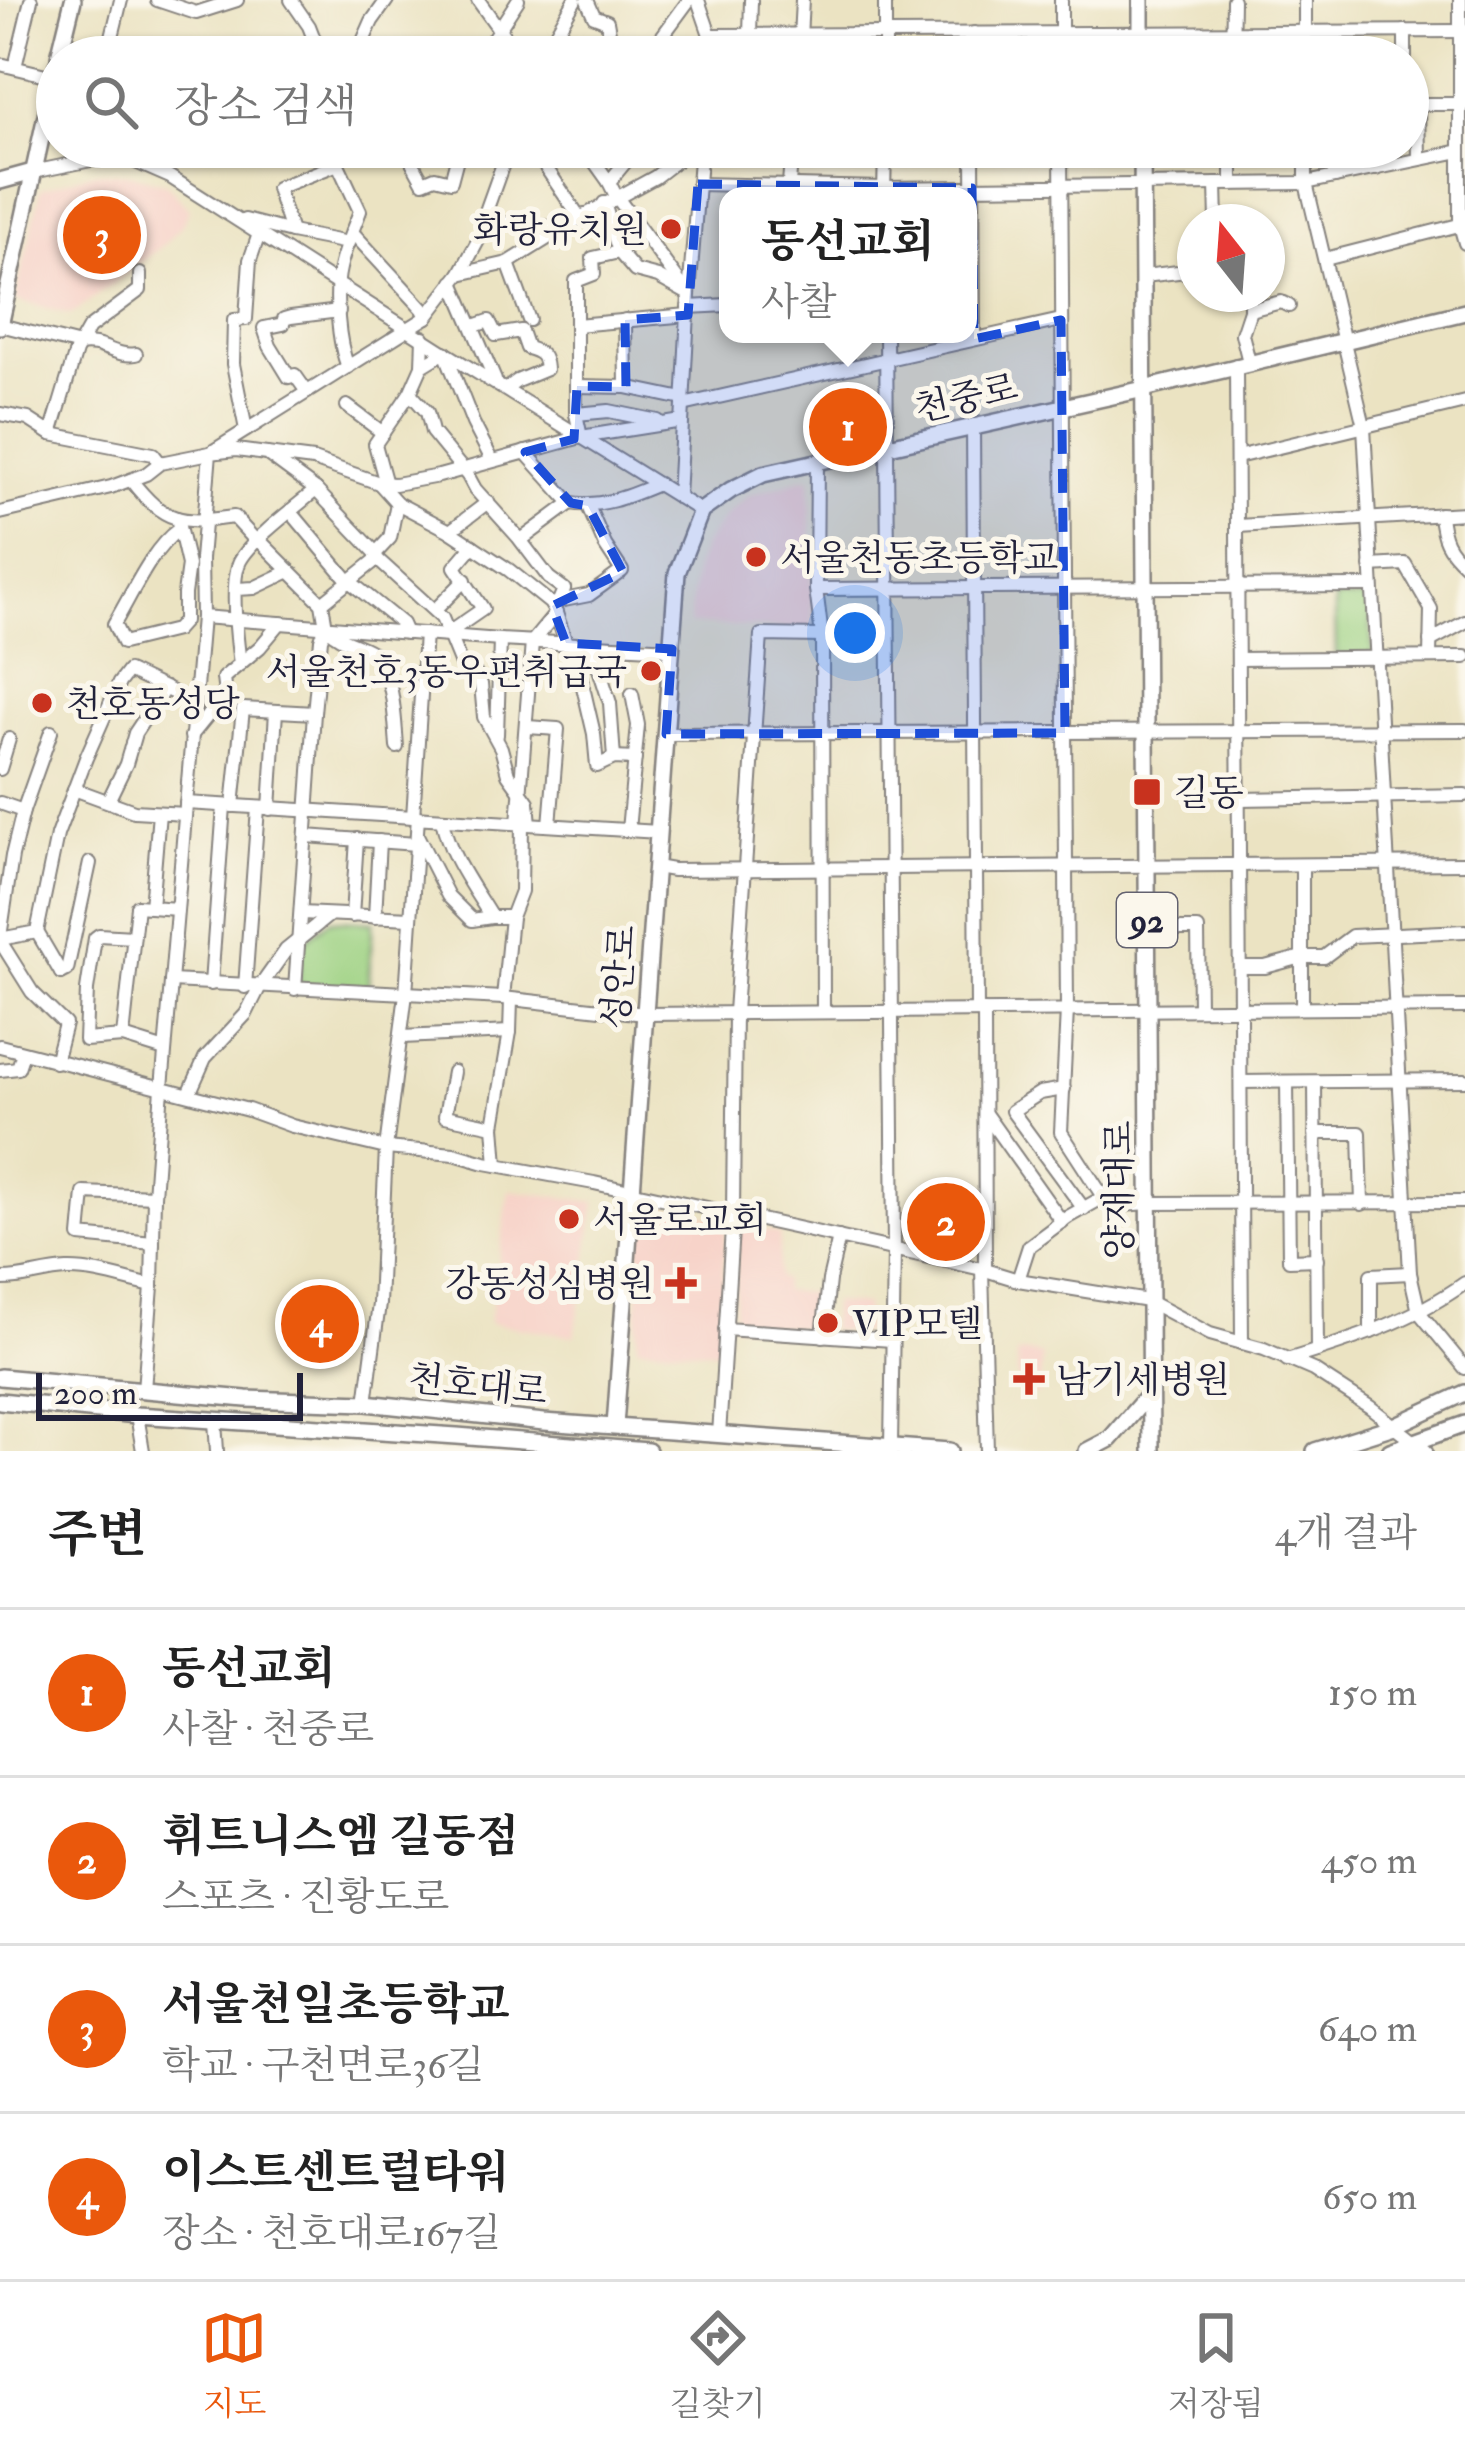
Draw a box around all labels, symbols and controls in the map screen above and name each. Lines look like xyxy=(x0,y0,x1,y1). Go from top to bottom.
search box xyxy=(36,36,1429,168)
icon: search xyxy=(78,69,144,135)
text: 장소 검색 xyxy=(174,79,357,135)
popup xyxy=(719,187,977,343)
pin: 3 xyxy=(63,190,141,280)
north arrow xyxy=(1177,204,1285,312)
place label: 화랑유치원 xyxy=(473,208,647,253)
text: 동선교회 xyxy=(761,214,935,270)
marker: 화랑유치원 xyxy=(658,216,684,242)
text: 사찰 xyxy=(761,278,836,327)
street label: 천중로 xyxy=(910,365,1022,432)
pin: 1 xyxy=(809,382,887,472)
place label: 서울천동초등학교 xyxy=(780,536,1058,581)
marker: 서울천동초등학교 xyxy=(743,544,769,570)
your location xyxy=(825,603,885,663)
place label: 서울천호3동우편취급국 xyxy=(265,650,627,695)
marker: 서울천호3동우편취급국 xyxy=(638,658,664,684)
place label: 천호동성당 xyxy=(66,682,240,727)
marker: 천호동성당 xyxy=(29,690,55,716)
place label: 길동 xyxy=(1174,771,1244,816)
marker: 길동 xyxy=(1131,776,1163,808)
road number: 92 xyxy=(1117,893,1177,947)
street label: 성안로 xyxy=(593,923,646,1031)
street label: 양재대로 xyxy=(1097,1120,1142,1260)
pin: 2 xyxy=(907,1177,985,1267)
place label: 서울로교회 xyxy=(593,1198,767,1243)
marker: 서울로교회 xyxy=(556,1206,582,1232)
place label: 강동성심병원 xyxy=(445,1262,654,1307)
marker: 강동성심병원 xyxy=(665,1267,697,1299)
pin: 4 xyxy=(281,1279,359,1369)
place label: VIP모텔 xyxy=(852,1302,982,1347)
marker: VIP모텔 xyxy=(815,1310,841,1336)
street label: 천호대로 xyxy=(406,1356,550,1415)
place label: 남기세병원 xyxy=(1056,1358,1230,1403)
marker: 남기세병원 xyxy=(1013,1363,1045,1395)
scale bar xyxy=(36,1367,303,1420)
text: 200 m xyxy=(54,1373,137,1414)
text: 주변 xyxy=(48,1503,147,1567)
text: 4개 결과 xyxy=(1275,1509,1417,1558)
text: 동선교회 xyxy=(162,1641,336,1697)
text: 1 xyxy=(80,1668,94,1717)
text: 150 m xyxy=(1328,1668,1417,1717)
text: 사찰 · 천중로 xyxy=(162,1705,374,1754)
text: 휘트니스엠 길동점 xyxy=(162,1809,519,1865)
text: 2 xyxy=(77,1836,97,1885)
text: 450 m xyxy=(1321,1836,1417,1885)
text: 스포츠 · 진황도로 xyxy=(162,1873,450,1922)
text: 서울천일초등학교 xyxy=(162,1977,510,2033)
text: 3 xyxy=(80,2004,94,2053)
text: 640 m xyxy=(1318,2004,1417,2053)
text: 학교 · 구천면로36길 xyxy=(162,2041,484,2090)
text: 이스트센트럴타워 xyxy=(162,2145,510,2201)
text: 4 xyxy=(76,2172,98,2221)
text: 650 m xyxy=(1322,2172,1417,2221)
text: 장소 · 천호대로167길 xyxy=(162,2209,501,2258)
tab: 지도 xyxy=(201,2305,267,2425)
tab: 길찾기 xyxy=(670,2305,765,2425)
tab: 저장됨 xyxy=(1168,2305,1264,2425)

